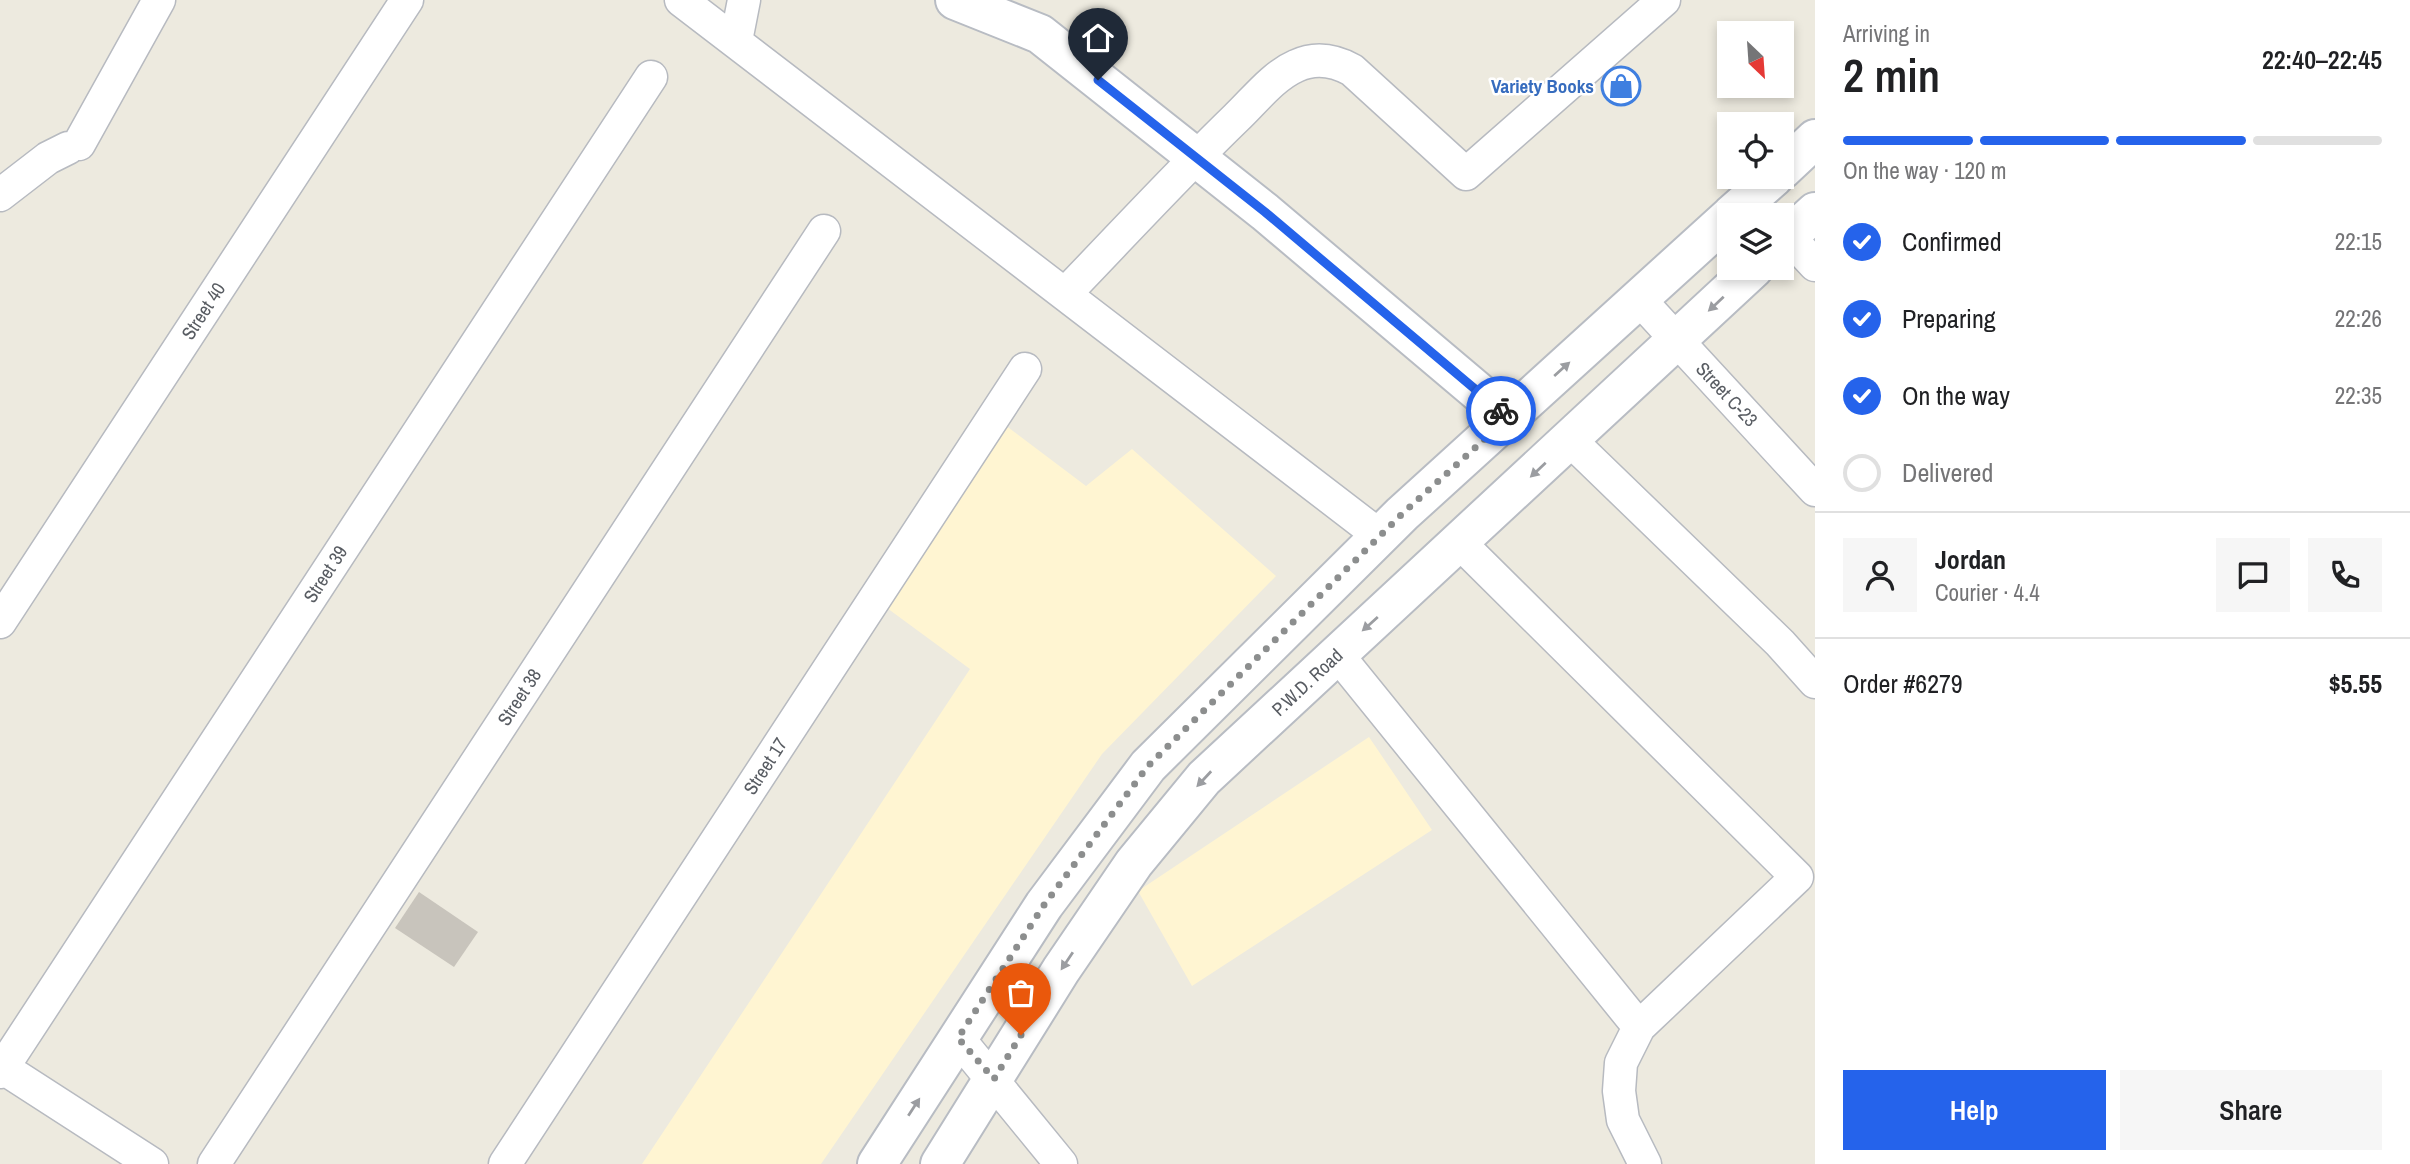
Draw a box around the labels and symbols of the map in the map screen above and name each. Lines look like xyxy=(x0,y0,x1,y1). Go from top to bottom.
pin xyxy=(1068,8,1128,80)
north arrow xyxy=(1717,21,1794,98)
shop icon: Variety Books xyxy=(1600,65,1642,107)
place label: Variety Books xyxy=(1491,73,1594,99)
street label: Street 40 xyxy=(175,277,231,345)
one-way arrow xyxy=(1708,295,1725,311)
street label: Street C-23 xyxy=(1690,356,1764,432)
one-way arrow xyxy=(1553,361,1571,377)
courier xyxy=(1466,376,1536,446)
one-way arrow xyxy=(1529,462,1547,478)
street label: Street 39 xyxy=(297,540,353,608)
one-way arrow xyxy=(1362,615,1379,631)
street label: P.W.D. Road xyxy=(1266,642,1348,722)
street label: Street 38 xyxy=(491,663,547,731)
street label: Street 17 xyxy=(737,732,793,800)
one-way arrow xyxy=(1197,770,1213,787)
one-way arrow xyxy=(1061,951,1074,970)
pin xyxy=(991,963,1051,1035)
one-way arrow xyxy=(907,1097,920,1116)

